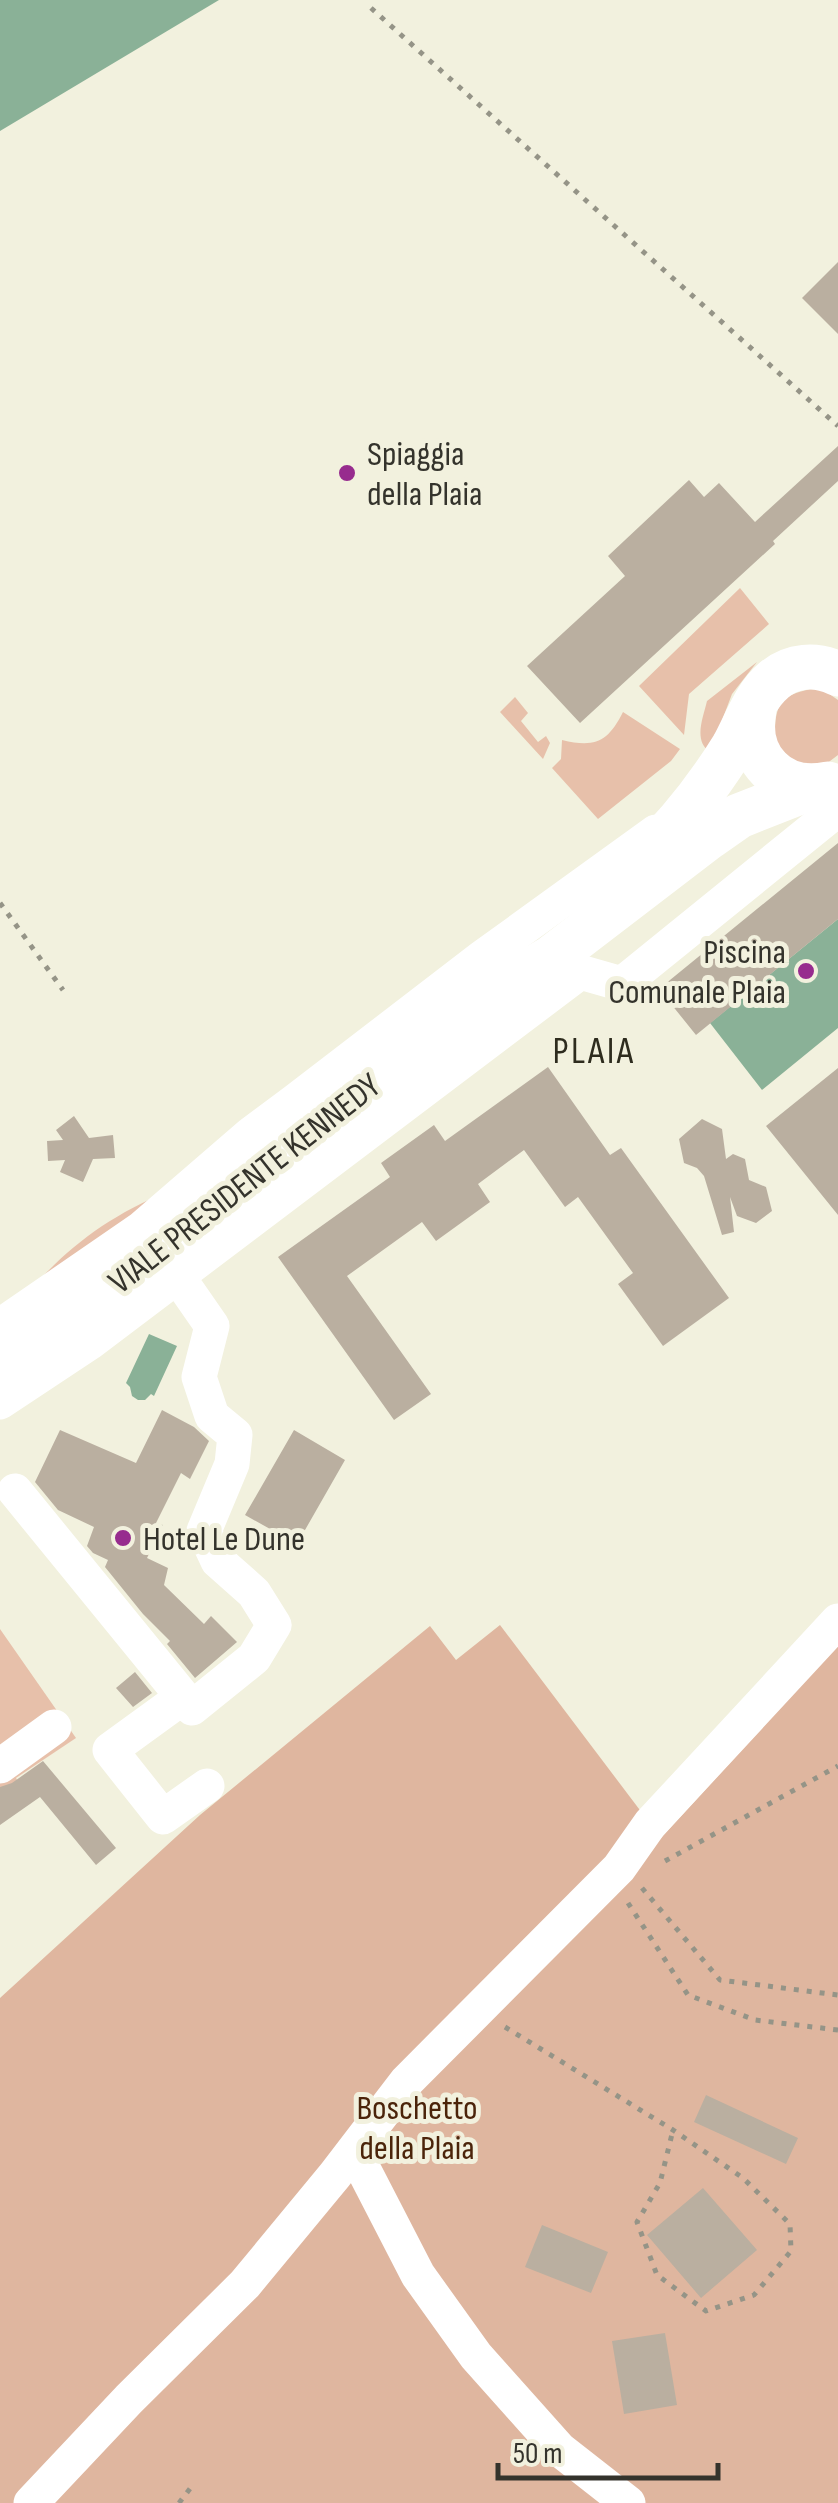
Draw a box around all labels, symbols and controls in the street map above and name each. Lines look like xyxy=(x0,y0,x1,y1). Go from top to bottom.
place label: Spiaggia della Plaia xyxy=(367,433,482,516)
marker: Spiaggia della Plaia xyxy=(336,462,358,484)
place label: Piscina Comunale Plaia xyxy=(608,931,786,1014)
marker: Piscina Comunale Plaia xyxy=(795,960,817,982)
district label: PLAIA xyxy=(552,1029,636,1074)
street label: VIALE PRESIDENTE KENNEDY xyxy=(100,1064,390,1304)
place label: Hotel Le Dune xyxy=(143,1518,305,1561)
marker: Hotel Le Dune xyxy=(112,1527,134,1549)
park label: Boschetto della Plaia xyxy=(356,2087,478,2170)
scale bar xyxy=(498,2418,718,2480)
text: 50 m xyxy=(513,2436,562,2472)

